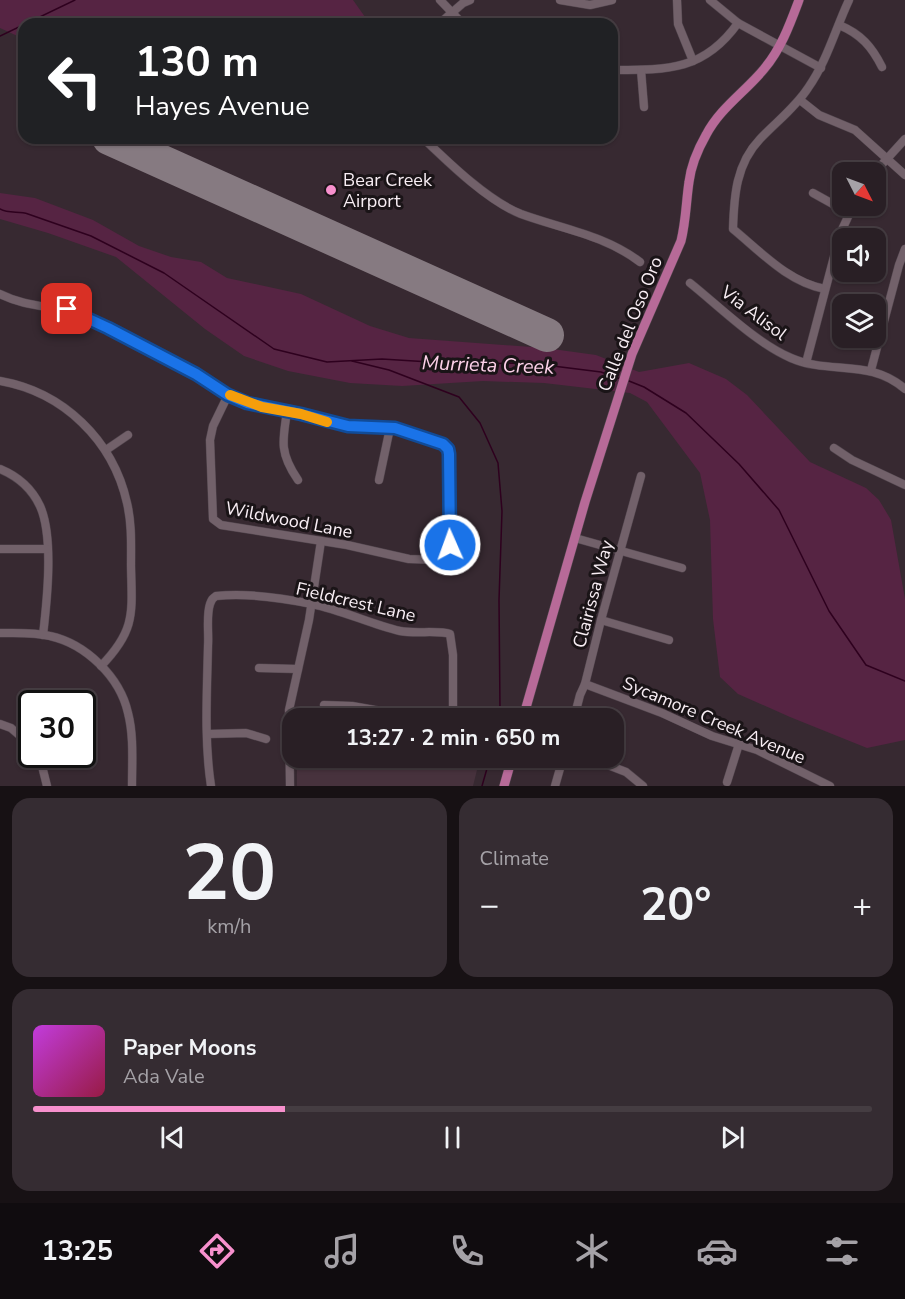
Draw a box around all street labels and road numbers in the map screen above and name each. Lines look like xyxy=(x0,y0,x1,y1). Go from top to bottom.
street label: Calle del Oso Oro xyxy=(592,253,668,395)
street label: Via Alisol xyxy=(715,280,793,346)
street label: Wildwood Lane xyxy=(223,496,355,544)
street label: Clairissa Way xyxy=(567,537,619,651)
street label: Fieldcrest Lane xyxy=(294,577,418,627)
street label: Sycamore Creek Avenue xyxy=(619,671,809,769)

